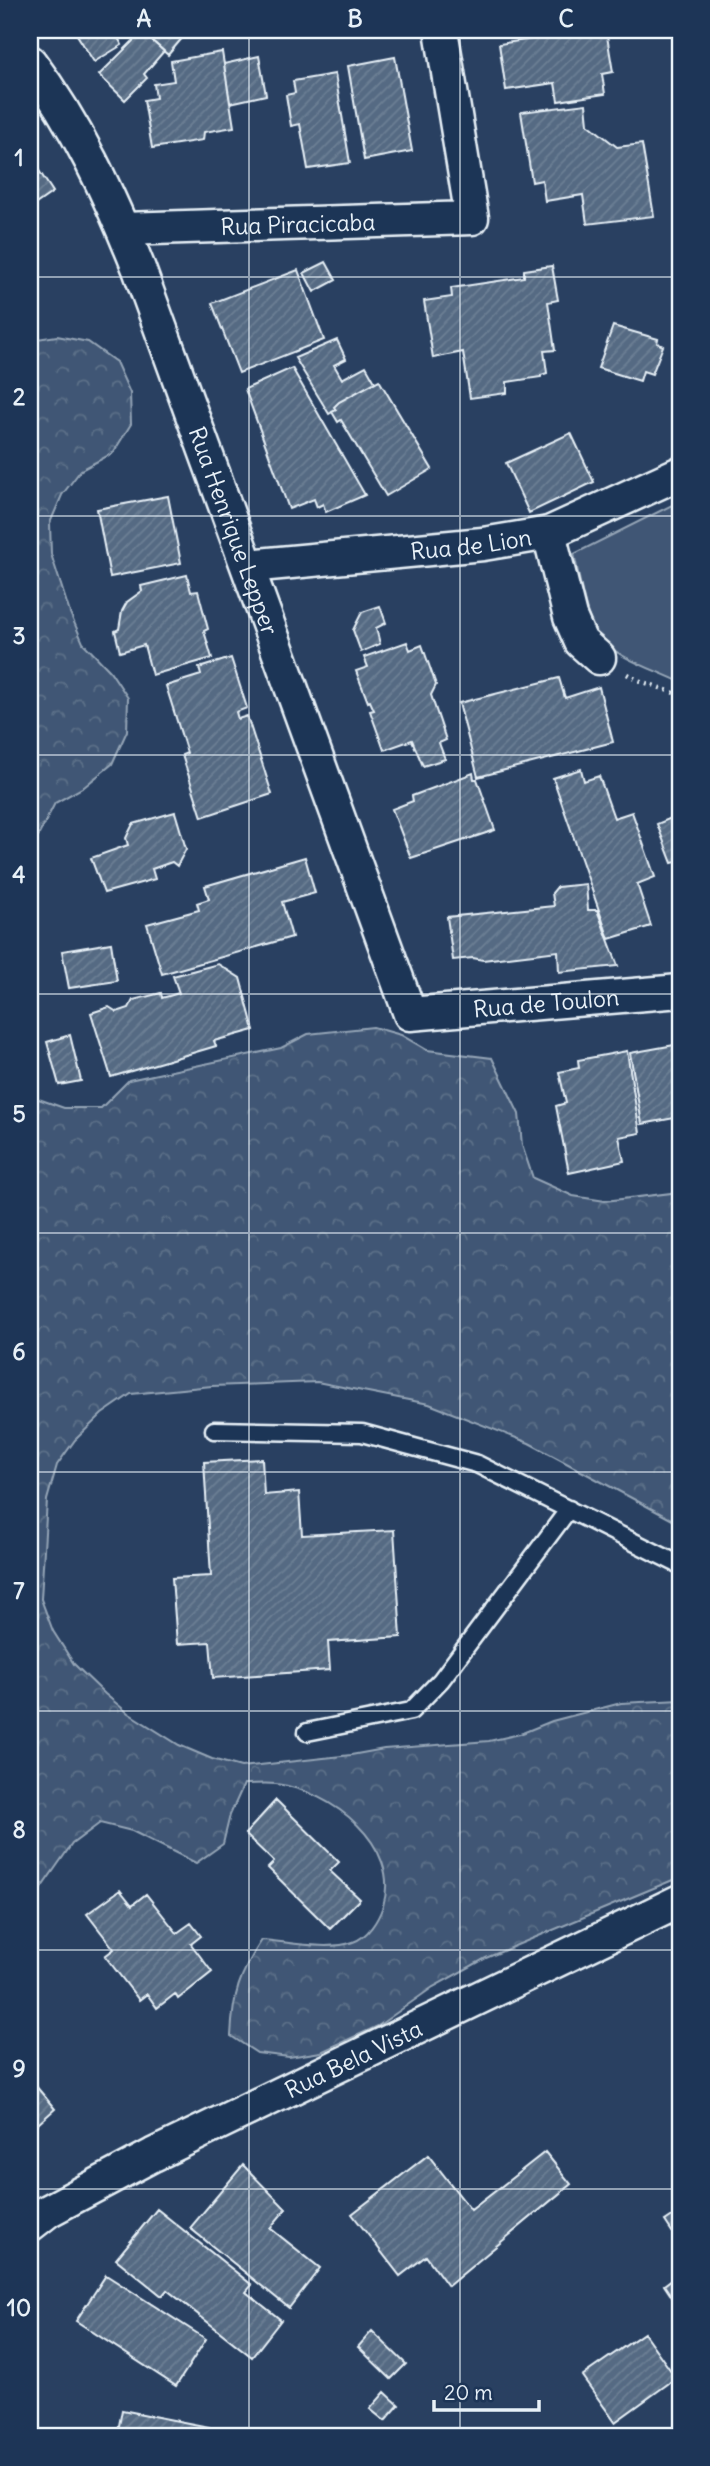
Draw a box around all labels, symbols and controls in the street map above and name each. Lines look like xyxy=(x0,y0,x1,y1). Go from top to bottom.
text: A xyxy=(137,4,152,33)
text: B xyxy=(347,4,363,33)
text: C xyxy=(558,4,574,33)
text: 1 xyxy=(14,143,24,172)
street label: Rua Piracicaba xyxy=(220,207,376,240)
text: 2 xyxy=(13,382,26,411)
street label: Rua Henrique Lepper xyxy=(183,423,285,639)
street label: Rua de Lion xyxy=(409,522,534,565)
text: 3 xyxy=(12,621,26,650)
text: 4 xyxy=(12,860,26,889)
street label: Rua de Toulon xyxy=(472,982,620,1023)
text: 5 xyxy=(12,1099,26,1128)
text: 6 xyxy=(12,1337,26,1366)
text: 7 xyxy=(13,1576,25,1605)
text: 8 xyxy=(12,1815,26,1844)
street label: Rua Bela Vista xyxy=(280,2013,426,2104)
text: 9 xyxy=(12,2054,26,2083)
text: 10 xyxy=(7,2293,31,2322)
scale bar xyxy=(434,2368,538,2412)
text: 20 m xyxy=(444,2379,493,2406)

